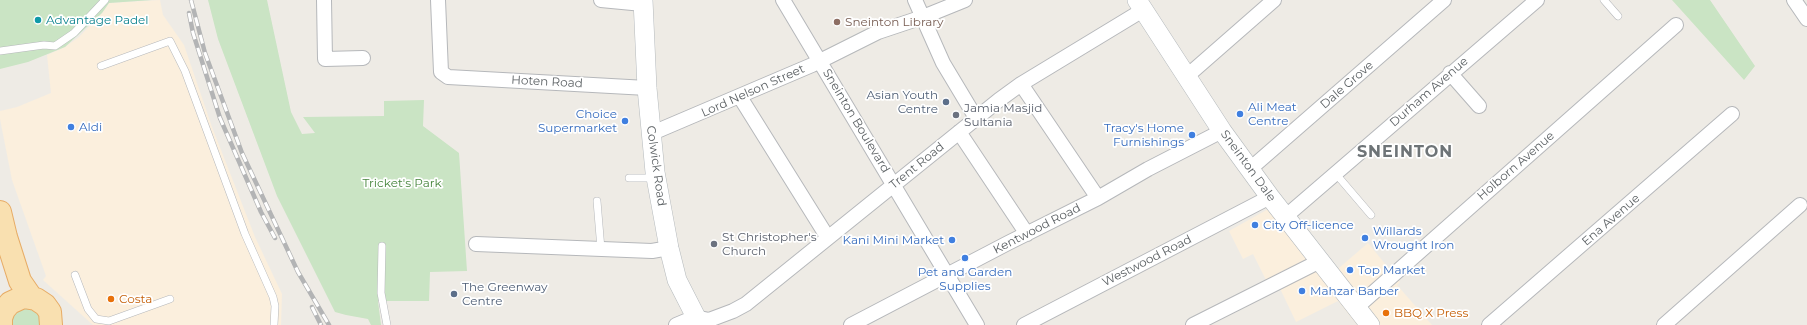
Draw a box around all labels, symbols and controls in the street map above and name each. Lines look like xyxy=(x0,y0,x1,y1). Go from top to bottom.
place label: Advantage Padel xyxy=(46,13,149,27)
marker: Advantage Padel xyxy=(33,15,43,25)
place label: Sneinton Library xyxy=(845,15,944,29)
marker: Sneinton Library xyxy=(832,17,842,27)
street label: Durham Avenue xyxy=(1387,54,1471,130)
street label: Dale Grove xyxy=(1318,58,1376,112)
street label: Lord Nelson Street xyxy=(699,62,807,120)
street label: Sneinton Boulevard xyxy=(819,66,893,176)
street label: Hoten Road xyxy=(511,73,583,91)
place label: Asian Youth Centre xyxy=(867,88,938,116)
marker: Asian Youth Centre xyxy=(941,97,951,107)
place label: Ali Meat Centre xyxy=(1248,100,1297,128)
place label: Jamia Masjid Sultania xyxy=(964,101,1042,129)
place label: Choice Supermarket xyxy=(538,107,617,135)
marker: Ali Meat Centre xyxy=(1235,109,1245,119)
marker: Jamia Masjid Sultania xyxy=(951,110,961,120)
marker: Choice Supermarket xyxy=(620,116,630,126)
place label: Aldi xyxy=(79,120,102,134)
place label: Tracy's Home Furnishings xyxy=(1104,121,1184,149)
marker: Aldi xyxy=(66,122,76,132)
street label: Colwick Road xyxy=(643,125,669,207)
street label: Sneinton Dale xyxy=(1217,127,1279,205)
street label: Holborn Avenue xyxy=(1475,129,1557,203)
marker: Tracy's Home Furnishings xyxy=(1187,130,1197,140)
street label: Trent Road xyxy=(887,140,947,192)
district label: SNEINTON xyxy=(1357,142,1453,162)
park label: Tricket's Park xyxy=(362,176,442,190)
street label: Ena Avenue xyxy=(1579,191,1643,249)
street label: Kentwood Road xyxy=(991,201,1083,257)
place label: City Off-licence xyxy=(1263,218,1354,232)
marker: City Off-licence xyxy=(1250,220,1260,230)
place label: Willards Wrought Iron xyxy=(1373,224,1454,252)
place label: St Christopher's Church xyxy=(722,230,817,258)
street label: Westwood Road xyxy=(1100,232,1194,290)
place label: Kani Mini Market xyxy=(843,233,944,247)
marker: Willards Wrought Iron xyxy=(1360,233,1370,243)
marker: Kani Mini Market xyxy=(947,235,957,245)
marker: St Christopher's Church xyxy=(709,239,719,249)
marker: Pet and Garden Supplies xyxy=(960,253,970,263)
place label: Top Market xyxy=(1358,263,1425,277)
place label: Pet and Garden Supplies xyxy=(918,265,1012,293)
marker: Top Market xyxy=(1345,265,1355,275)
place label: The Greenway Centre xyxy=(462,280,547,308)
place label: Mahzar Barber xyxy=(1310,284,1399,298)
marker: Mahzar Barber xyxy=(1297,286,1307,296)
marker: The Greenway Centre xyxy=(449,289,459,299)
place label: Costa xyxy=(119,292,152,306)
marker: Costa xyxy=(106,294,116,304)
place label: BBQ X Press xyxy=(1394,306,1468,320)
marker: BBQ X Press xyxy=(1381,308,1391,318)

